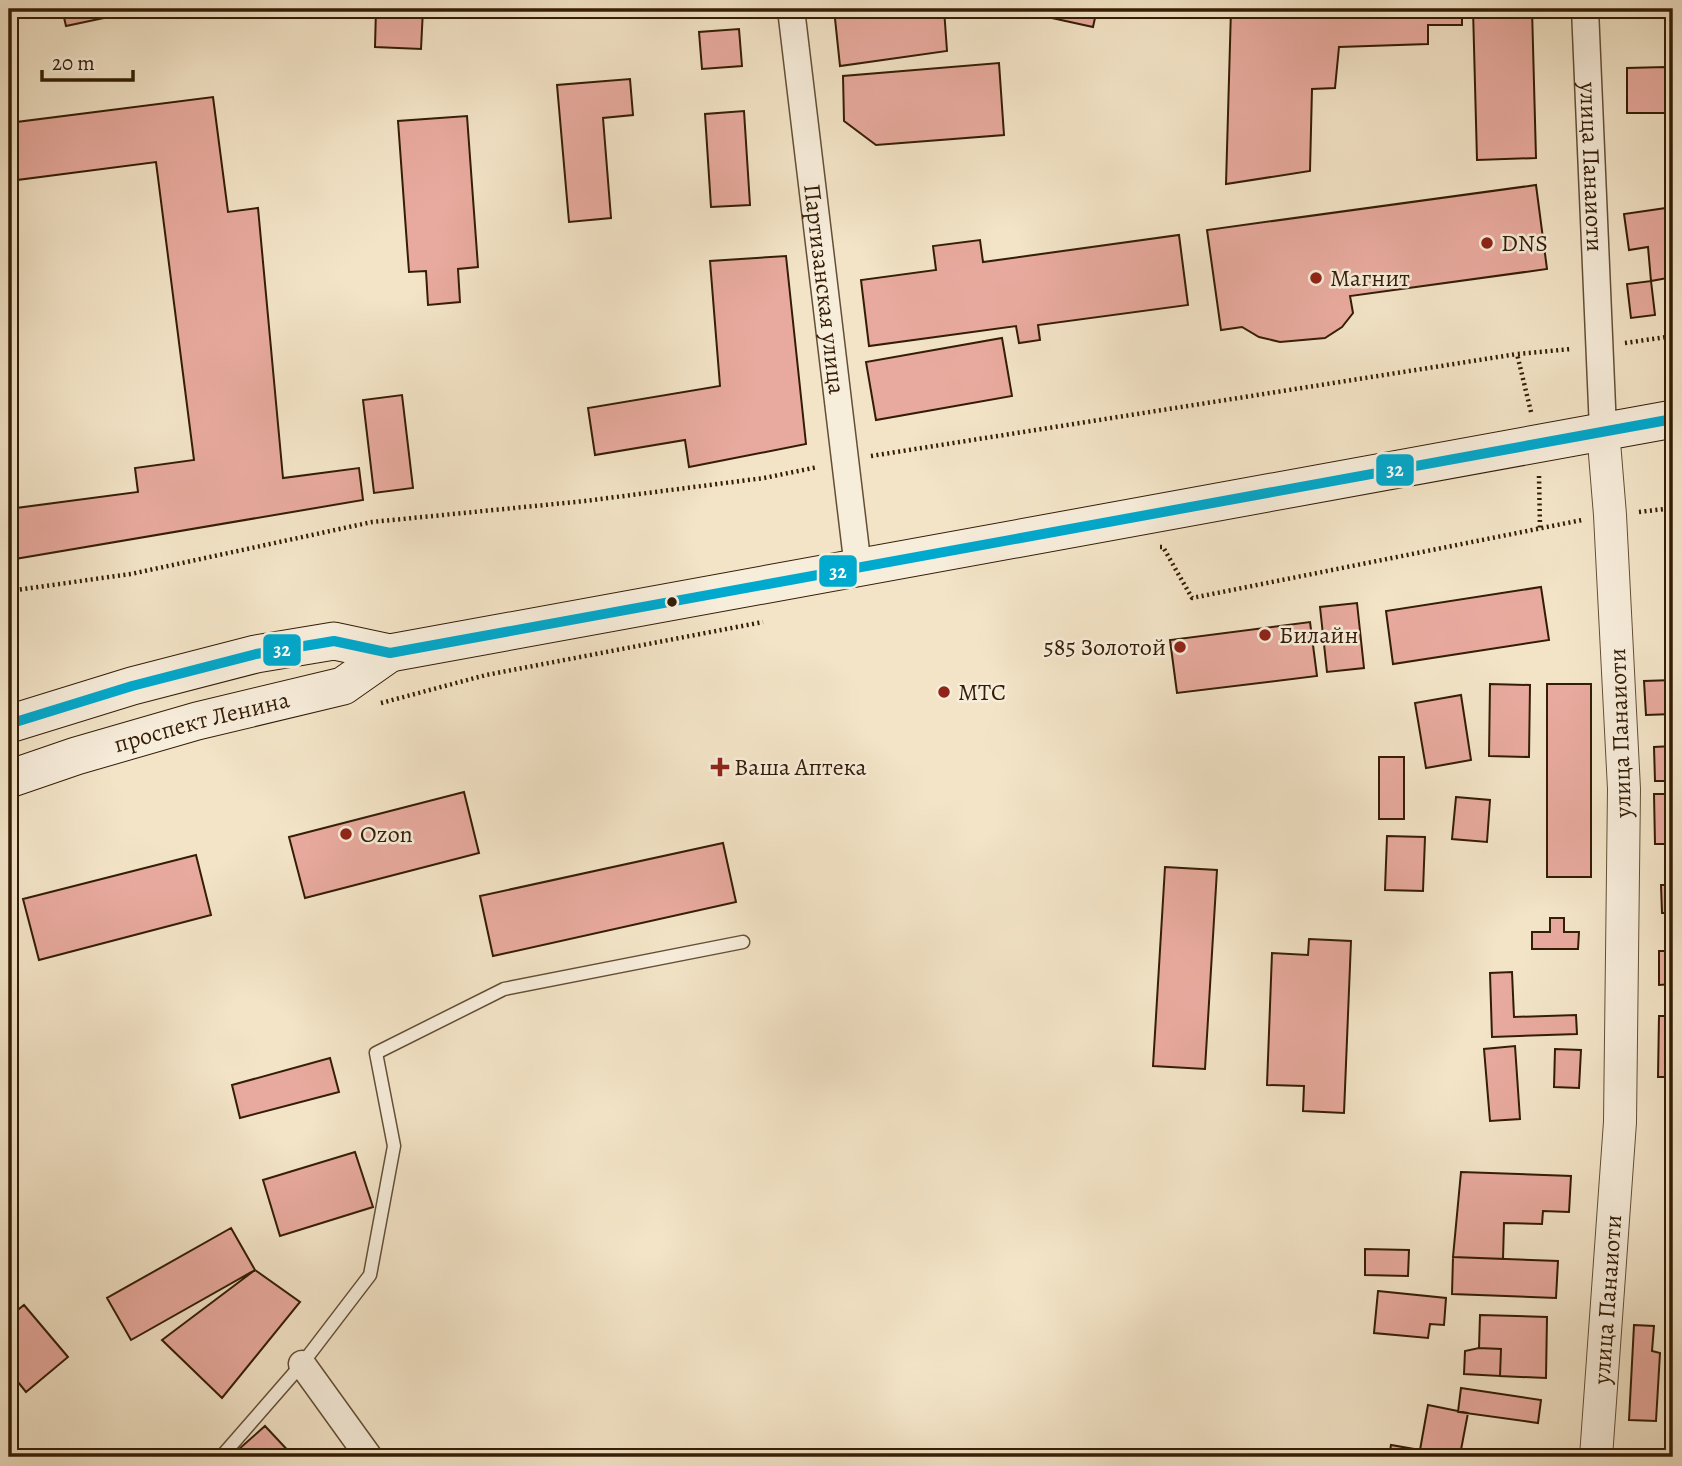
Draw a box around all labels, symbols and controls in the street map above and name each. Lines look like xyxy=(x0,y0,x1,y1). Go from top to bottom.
scale bar xyxy=(42,38,133,82)
text: 20 m xyxy=(52,49,95,77)
street label: улица Панаиоти xyxy=(1572,80,1611,252)
street label: Партизанская улица xyxy=(796,182,853,396)
place label: DNS xyxy=(1501,227,1548,259)
marker: DNS xyxy=(1479,235,1495,251)
place label: Магнит xyxy=(1330,262,1410,294)
marker: Магнит xyxy=(1308,270,1324,286)
line badge: 32 xyxy=(1375,453,1415,487)
text: 32 xyxy=(1386,457,1404,483)
line badge: 32 xyxy=(818,554,858,588)
text: 32 xyxy=(829,559,847,585)
unlabelled marker xyxy=(665,595,679,609)
place label: Билайн xyxy=(1279,619,1358,651)
marker: Билайн xyxy=(1257,627,1273,643)
place label: 585 Золотой xyxy=(1043,631,1166,663)
line badge: 32 xyxy=(262,633,302,667)
text: 32 xyxy=(273,637,291,663)
marker: 585 Золотой xyxy=(1172,639,1188,655)
street label: улица Панаиоти xyxy=(1601,648,1639,819)
place label: МТС xyxy=(958,676,1006,708)
street label: проспект Ленина xyxy=(110,683,293,760)
marker: МТС xyxy=(936,684,952,700)
place label: Ваша Аптека xyxy=(734,751,867,783)
marker: Ваша Аптека xyxy=(712,759,728,775)
place label: Ozon xyxy=(360,818,413,850)
marker: Ozon xyxy=(338,826,354,842)
street label: улица Панаиоти xyxy=(1585,1214,1629,1386)

